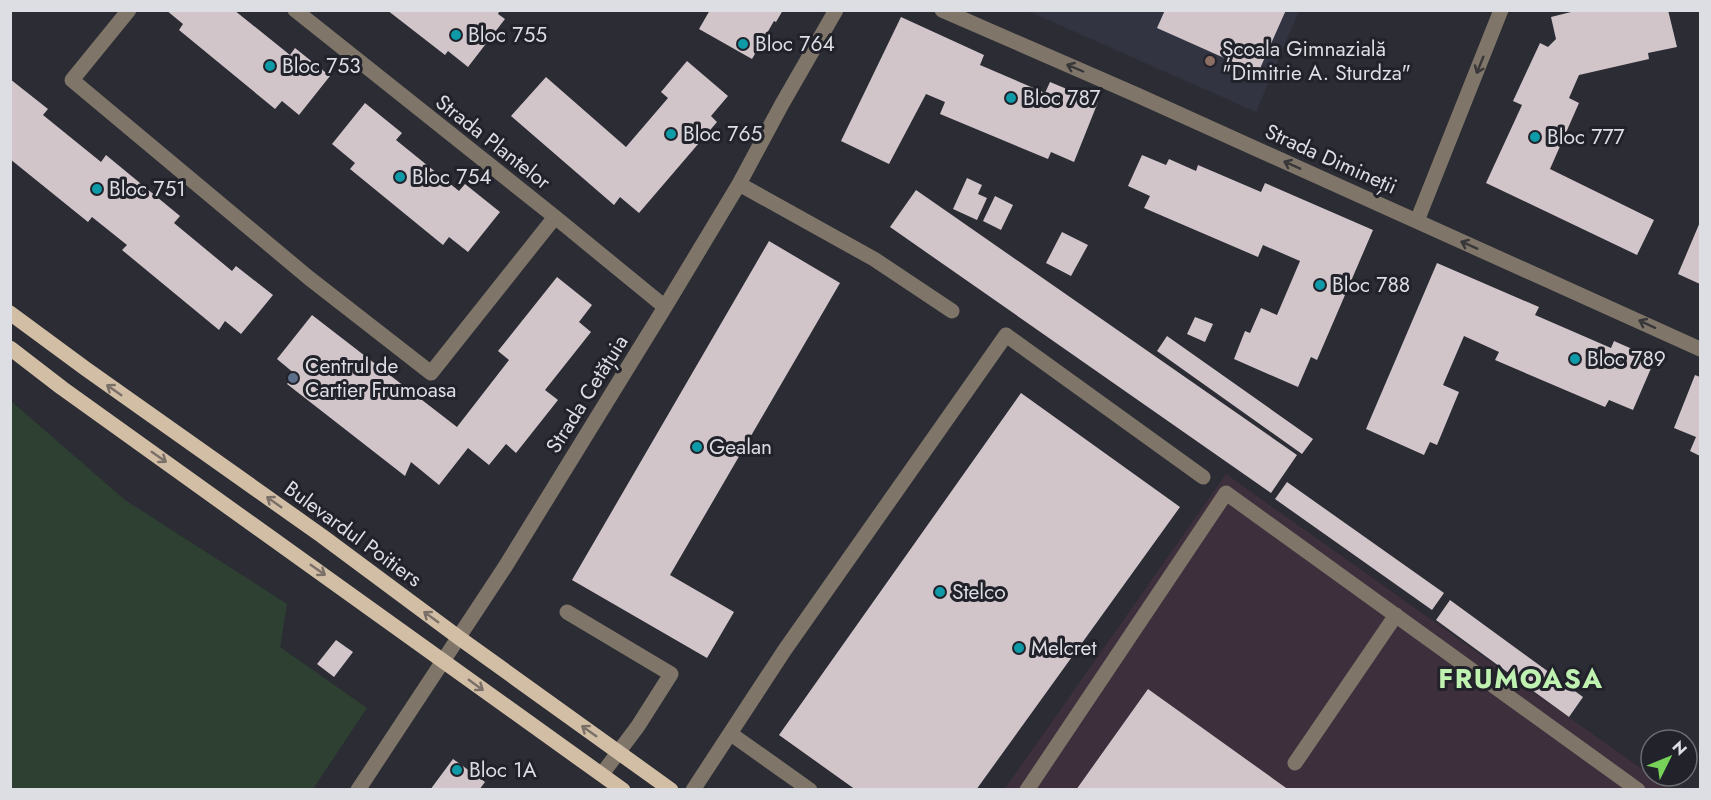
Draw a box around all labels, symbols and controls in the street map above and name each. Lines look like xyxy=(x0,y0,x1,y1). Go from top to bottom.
place label: Bloc 755 xyxy=(468,20,547,50)
marker: Bloc 755 xyxy=(449,28,463,42)
place label: Bloc 764 xyxy=(755,29,835,59)
place label: Școala Gimnazială "Dimitrie A. Sturdza" xyxy=(1222,34,1411,88)
marker: Bloc 764 xyxy=(736,37,750,51)
place label: Bloc 753 xyxy=(282,51,361,81)
marker: Școala Gimnazială "Dimitrie A. Sturdza" xyxy=(1203,54,1217,68)
one-way arrow xyxy=(1473,55,1484,74)
marker: Bloc 753 xyxy=(263,59,277,73)
one-way arrow xyxy=(1066,62,1085,73)
place label: Bloc 787 xyxy=(1023,83,1101,113)
street label: Strada Plantelor xyxy=(429,87,558,197)
marker: Bloc 787 xyxy=(1004,91,1018,105)
street label: Strada Dimineții xyxy=(1260,116,1402,202)
place label: Bloc 765 xyxy=(683,119,762,149)
place label: Bloc 777 xyxy=(1547,122,1624,152)
marker: Bloc 765 xyxy=(664,127,678,141)
marker: Bloc 777 xyxy=(1528,130,1542,144)
one-way arrow xyxy=(1283,158,1301,170)
place label: Bloc 754 xyxy=(412,162,491,192)
marker: Bloc 754 xyxy=(393,170,407,184)
place label: Bloc 751 xyxy=(109,174,186,204)
marker: Bloc 751 xyxy=(90,182,104,196)
one-way arrow xyxy=(1461,238,1479,250)
place label: Bloc 788 xyxy=(1332,270,1410,300)
marker: Bloc 788 xyxy=(1313,278,1327,292)
one-way arrow xyxy=(1639,318,1657,330)
street label: Strada Cetățuia xyxy=(539,329,635,459)
place label: Bloc 789 xyxy=(1587,344,1666,374)
place label: Centrul de Cartier Frumoasa xyxy=(305,351,456,405)
marker: Bloc 789 xyxy=(1568,352,1582,366)
marker: Centrul de Cartier Frumoasa xyxy=(286,371,300,385)
one-way arrow xyxy=(107,384,123,396)
place label: Gealan xyxy=(709,432,772,462)
marker: Gealan xyxy=(690,440,704,454)
one-way arrow xyxy=(150,451,167,463)
street label: Bulevardul Poitiers xyxy=(278,474,428,594)
one-way arrow xyxy=(266,496,282,508)
one-way arrow xyxy=(309,564,325,576)
place label: Stelco xyxy=(952,577,1006,607)
marker: Stelco xyxy=(933,585,947,599)
one-way arrow xyxy=(424,611,440,623)
place label: Melcret xyxy=(1031,633,1096,663)
marker: Melcret xyxy=(1012,641,1026,655)
district label: FRUMOASA xyxy=(1438,659,1604,698)
one-way arrow xyxy=(467,679,483,691)
one-way arrow xyxy=(582,725,598,737)
north arrow xyxy=(1639,728,1699,788)
text: N xyxy=(1667,736,1692,761)
place label: Bloc 1A xyxy=(469,755,537,785)
marker: Bloc 1A xyxy=(450,763,464,777)

